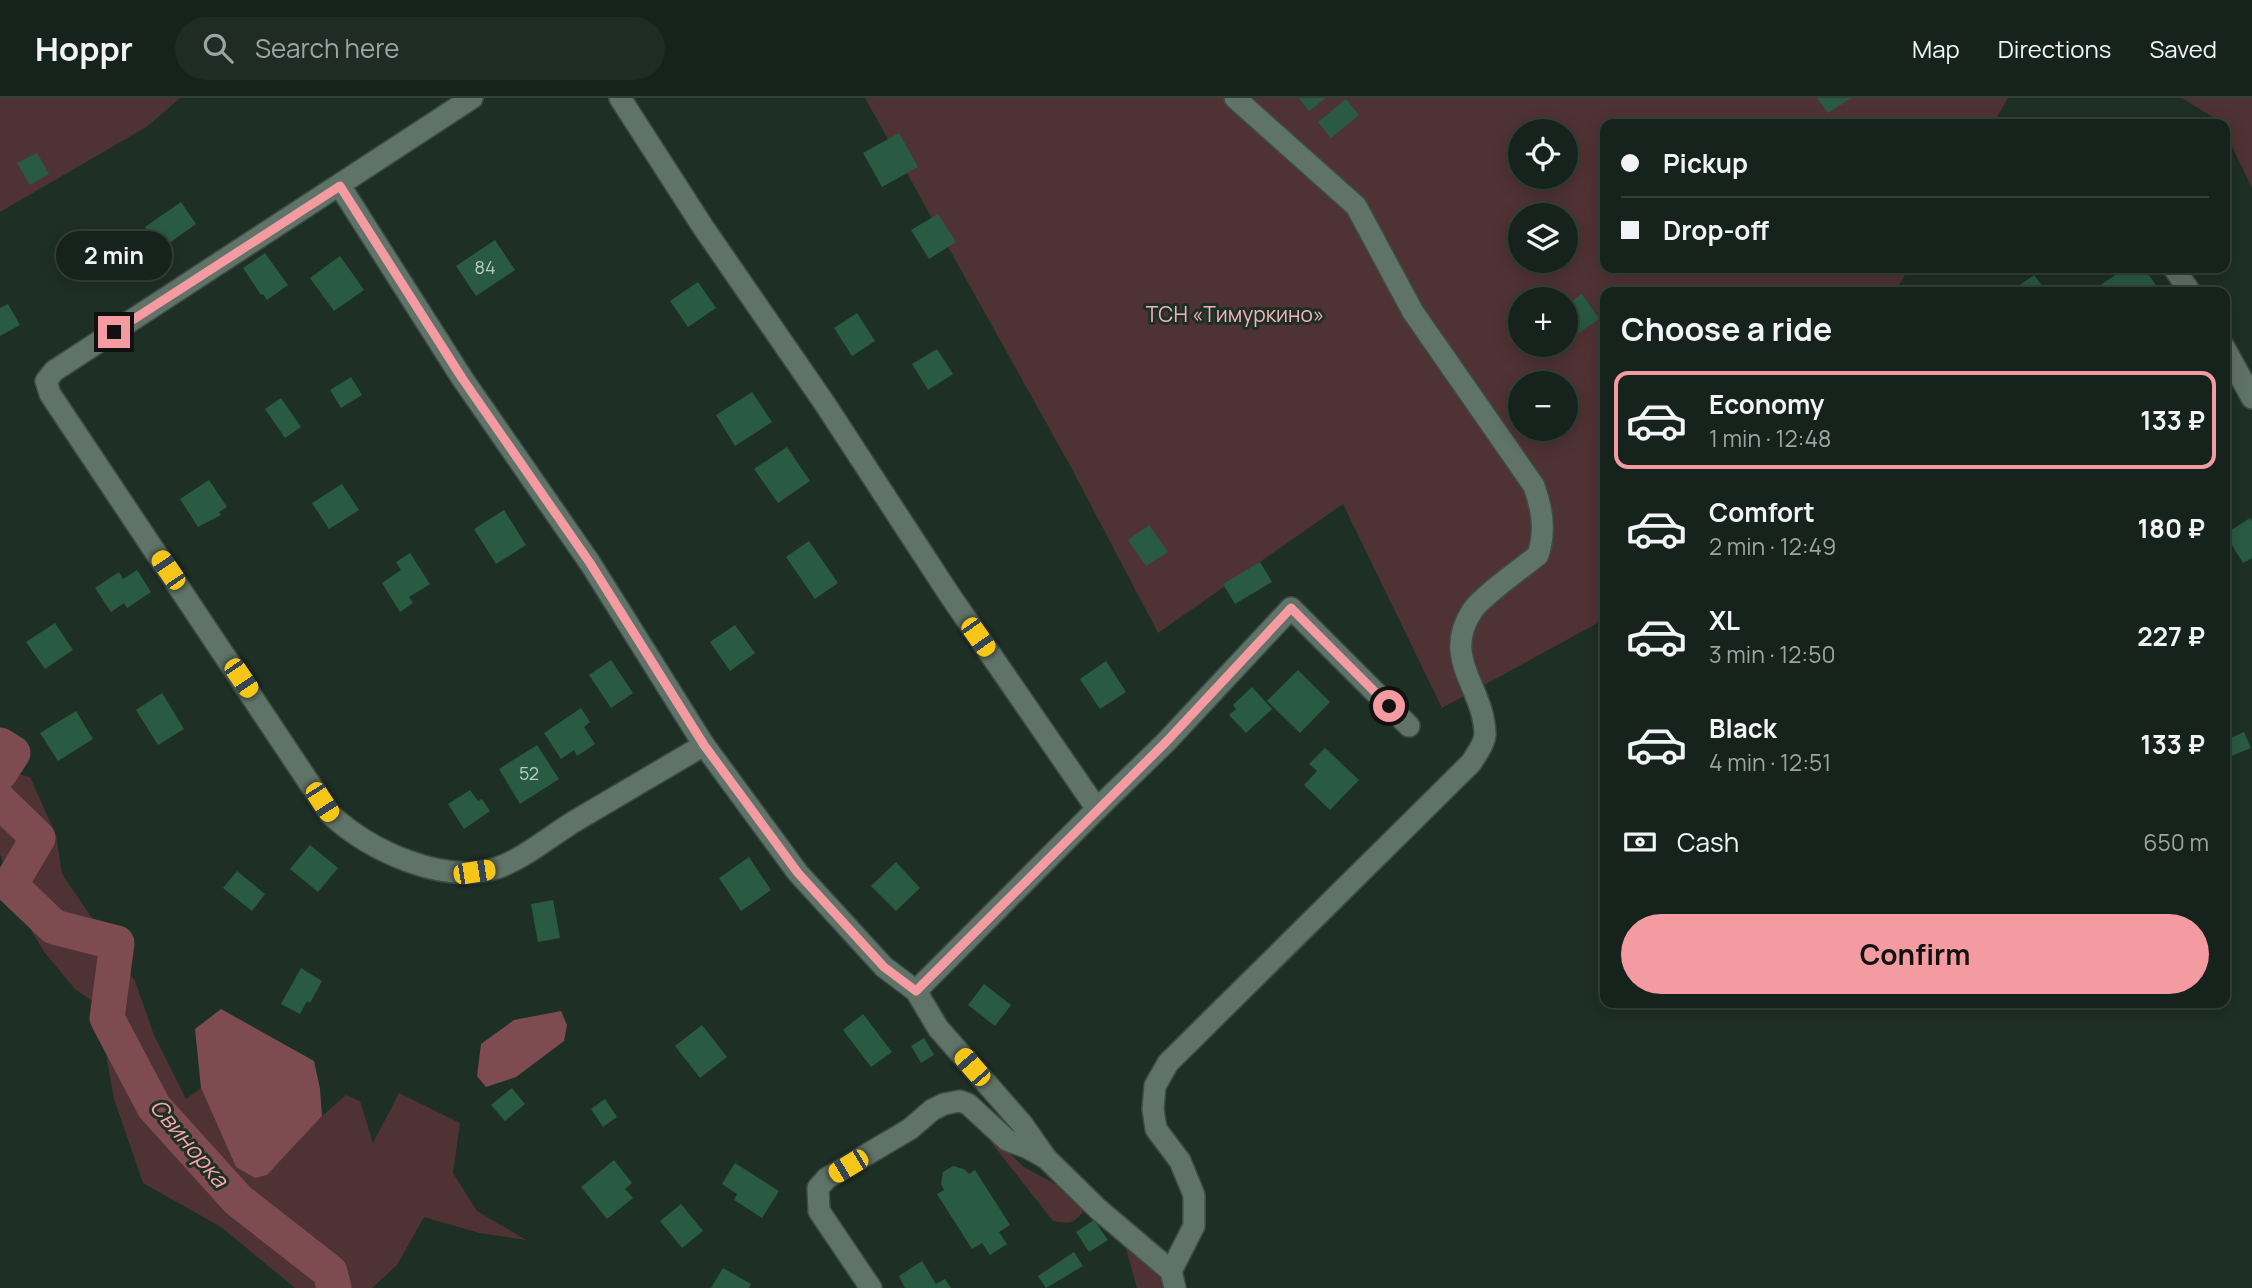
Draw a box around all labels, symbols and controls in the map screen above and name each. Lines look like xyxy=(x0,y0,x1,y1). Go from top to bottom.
search box xyxy=(175,17,665,80)
text: Hoppr xyxy=(35,26,133,71)
icon: search xyxy=(199,29,237,67)
text: Search here xyxy=(255,30,400,66)
text: Map xyxy=(1912,32,1960,65)
text: Directions xyxy=(1998,32,2111,65)
text: Saved xyxy=(2149,32,2217,65)
map controls xyxy=(1508,119,1578,441)
button: locate xyxy=(1508,119,1578,189)
text: Pickup xyxy=(1663,145,1748,181)
button: layers xyxy=(1508,203,1578,273)
text: Drop-off xyxy=(1663,212,1769,248)
callout: 2 min xyxy=(56,230,172,280)
text: 2 min xyxy=(84,239,144,271)
house number: 84 xyxy=(474,255,496,279)
button: + xyxy=(1508,287,1578,357)
park label: ТСН «Тимуркино» xyxy=(1146,300,1324,328)
text: Choose a ride xyxy=(1621,307,1832,351)
route end xyxy=(98,316,130,348)
button: − xyxy=(1508,371,1578,441)
text: Economy xyxy=(1709,386,1824,422)
icon: car xyxy=(1625,389,1688,452)
text: 133 ₽ xyxy=(2140,402,2205,438)
text: 1 min · 12:48 xyxy=(1709,422,1831,454)
text: Comfort xyxy=(1709,494,1815,530)
icon: car xyxy=(1625,497,1688,560)
text: 180 ₽ xyxy=(2138,510,2205,546)
text: 2 min · 12:49 xyxy=(1709,530,1836,562)
car xyxy=(148,547,189,593)
text: XL xyxy=(1709,602,1740,638)
icon: car xyxy=(1625,605,1688,668)
car xyxy=(958,614,999,660)
text: 227 ₽ xyxy=(2137,618,2205,654)
text: 3 min · 12:50 xyxy=(1709,638,1836,670)
car xyxy=(221,655,262,701)
route start xyxy=(1373,690,1405,722)
text: Black xyxy=(1709,710,1777,746)
icon: car xyxy=(1625,713,1688,776)
text: 133 ₽ xyxy=(2140,726,2205,762)
text: 4 min · 12:51 xyxy=(1709,746,1831,778)
house number: 52 xyxy=(519,761,539,785)
car xyxy=(302,779,343,825)
icon: cash xyxy=(1621,823,1659,861)
text: Cash xyxy=(1677,824,1739,860)
text: 650 m xyxy=(2143,826,2209,858)
car xyxy=(452,858,497,886)
button: Confirm xyxy=(1621,914,2209,994)
car xyxy=(951,1044,994,1090)
water label: Свинорка xyxy=(143,1091,237,1195)
car xyxy=(825,1146,872,1186)

